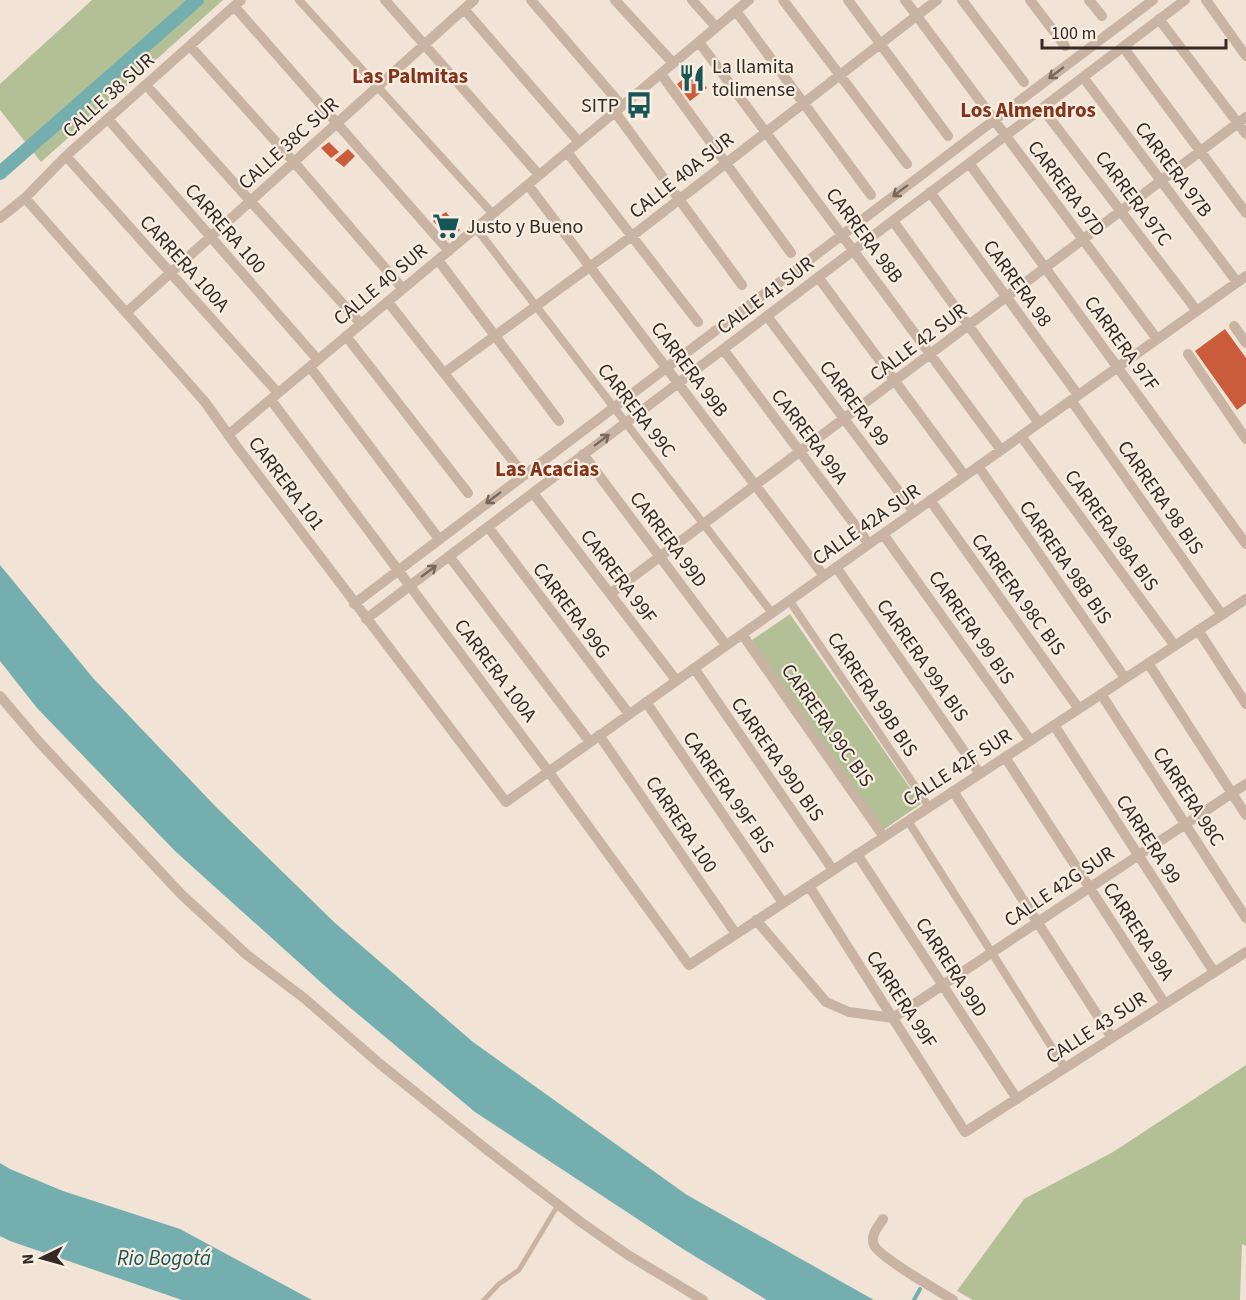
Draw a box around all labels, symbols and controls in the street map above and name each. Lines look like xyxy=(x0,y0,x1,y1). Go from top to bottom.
scale bar xyxy=(1042,12,1226,50)
text: 100 m xyxy=(1051,21,1096,46)
street label: CALLE 38 SUR xyxy=(57,47,161,145)
place label: La llamita tolimense xyxy=(712,53,795,104)
district label: Las Palmitas xyxy=(352,61,468,91)
restaurant icon: La llamita tolimense xyxy=(677,63,707,93)
one-way arrow xyxy=(1048,67,1064,80)
bus stop icon: SITP xyxy=(624,90,654,120)
street label: CALLE 38C SUR xyxy=(232,91,345,196)
place label: SITP xyxy=(581,92,619,120)
district label: Los Almendros xyxy=(960,95,1096,125)
street label: CARRERA 97B xyxy=(1128,116,1219,223)
street label: CALLE 40A SUR xyxy=(623,126,740,226)
street label: CARRERA 97D xyxy=(1021,135,1112,243)
street label: CARRERA 97C xyxy=(1088,145,1178,252)
street label: CARRERA 100 xyxy=(178,177,272,280)
street label: CARRERA 98B xyxy=(819,182,910,289)
one-way arrow xyxy=(893,185,909,197)
street label: CARRERA 100A xyxy=(133,209,236,319)
supermarket icon: Justo y Bueno xyxy=(431,211,461,241)
place label: Justo y Bueno xyxy=(466,213,583,241)
street label: CARRERA 98 xyxy=(976,234,1058,333)
street label: CALLE 40 SUR xyxy=(328,237,434,332)
street label: CALLE 41 SUR xyxy=(711,250,820,342)
street label: CARRERA 97F xyxy=(1077,290,1165,397)
street label: CALLE 42 SUR xyxy=(864,297,973,389)
street label: CARRERA 99B xyxy=(644,316,735,423)
street label: CARRERA 99 xyxy=(812,355,896,453)
street label: CARRERA 99C xyxy=(590,357,682,464)
street label: CARRERA 99A xyxy=(764,383,854,490)
street label: CARRERA 101 xyxy=(241,431,331,537)
one-way arrow xyxy=(593,434,609,447)
street label: CARRERA 98 BIS xyxy=(1110,435,1210,560)
district label: Las Acacias xyxy=(495,454,599,484)
street label: CARRERA 98A BIS xyxy=(1057,464,1165,597)
street label: CALLE 42A SUR xyxy=(807,477,926,572)
street label: CARRERA 99D xyxy=(623,486,714,594)
one-way arrow xyxy=(486,492,502,505)
street label: CARRERA 98B BIS xyxy=(1012,495,1118,630)
street label: CARRERA 99F xyxy=(573,524,663,630)
street label: CARRERA 98C BIS xyxy=(964,528,1072,661)
street label: CARRERA 99G xyxy=(526,557,617,665)
one-way arrow xyxy=(421,564,437,577)
street label: CARRERA 99 BIS xyxy=(921,565,1021,690)
street label: CARRERA 99A BIS xyxy=(869,593,975,728)
street label: CARRERA 100A xyxy=(447,613,543,728)
street label: CARRERA 99B BIS xyxy=(820,627,924,763)
street label: CARRERA 99C BIS xyxy=(774,658,880,793)
street label: CARRERA 99D BIS xyxy=(724,692,830,827)
street label: CALLE 42F SUR xyxy=(898,722,1018,814)
street label: CARRERA 99F BIS xyxy=(676,726,781,859)
street label: CARRERA 98C xyxy=(1146,742,1231,852)
street label: CARRERA 100 xyxy=(638,770,724,879)
street label: CARRERA 99 xyxy=(1109,789,1188,890)
street label: CALLE 42G SUR xyxy=(999,840,1120,934)
street label: CARRERA 99A xyxy=(1096,877,1181,986)
street label: CARRERA 99D xyxy=(908,912,994,1023)
street label: CARRERA 99F xyxy=(859,945,943,1054)
street label: CALLE 43 SUR xyxy=(1041,985,1152,1071)
north arrow xyxy=(12,1228,72,1288)
water label: Rio Bogotá xyxy=(117,1243,211,1273)
text: N xyxy=(17,1253,39,1265)

